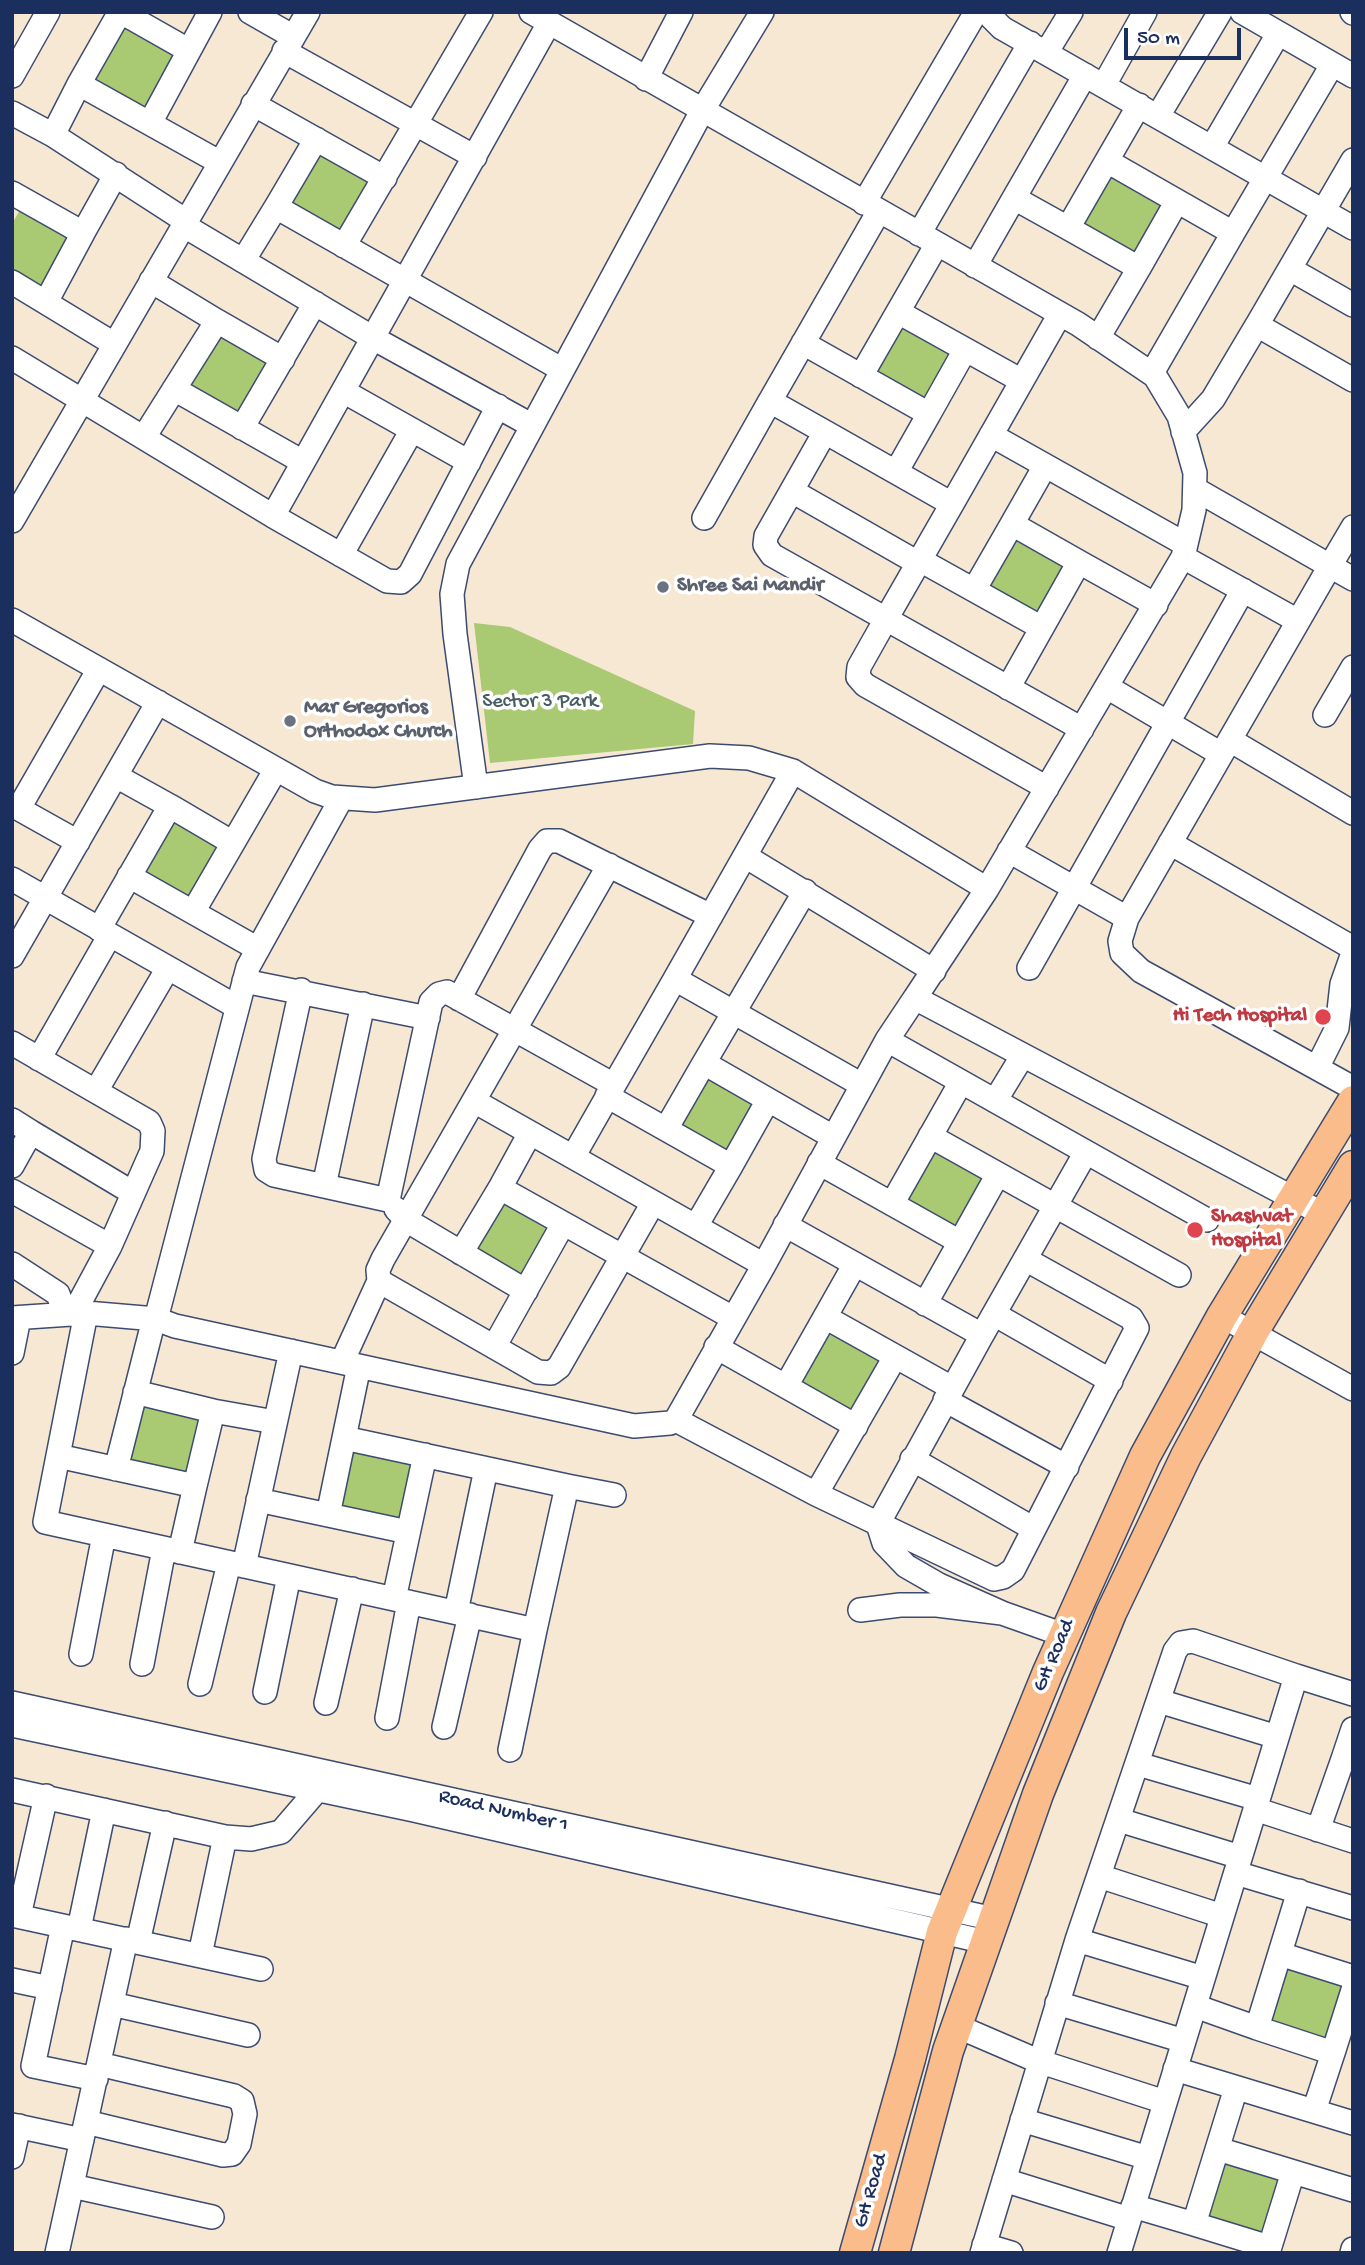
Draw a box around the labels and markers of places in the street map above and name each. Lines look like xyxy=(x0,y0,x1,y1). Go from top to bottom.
place label: Shree Sai Mandir xyxy=(677,574,824,600)
marker: Shree Sai Mandir xyxy=(655,579,671,595)
place label: Mar Gregorios Orthodox Church xyxy=(304,696,452,746)
marker: Mar Gregorios Orthodox Church xyxy=(282,713,298,729)
place label: Hi Tech Hospital xyxy=(1173,1004,1307,1030)
marker: Hi Tech Hospital xyxy=(1313,1007,1333,1027)
place label: Shashvat Hospital xyxy=(1211,1205,1292,1255)
marker: Shashvat Hospital xyxy=(1185,1220,1205,1240)

